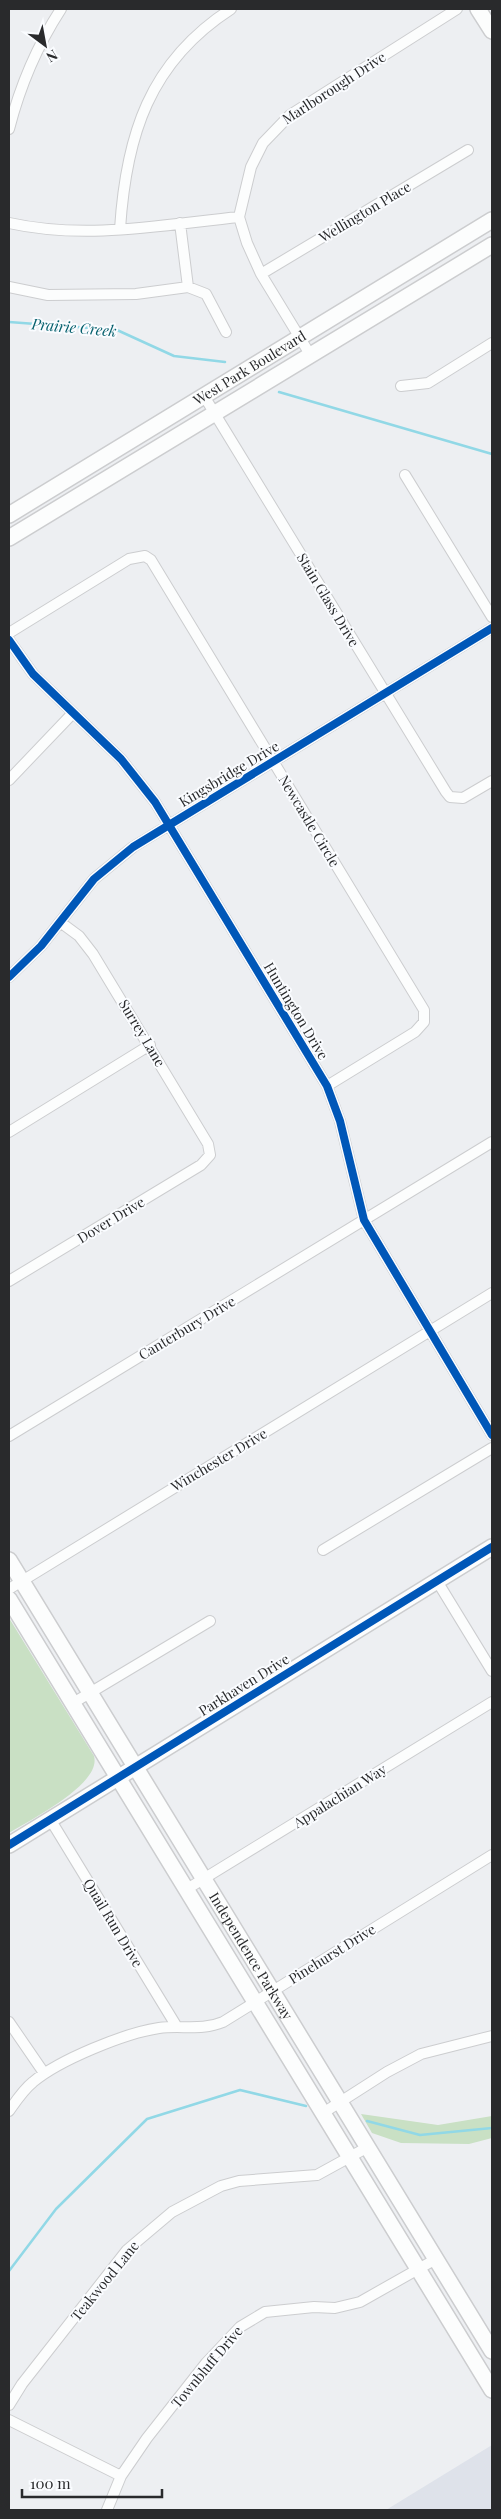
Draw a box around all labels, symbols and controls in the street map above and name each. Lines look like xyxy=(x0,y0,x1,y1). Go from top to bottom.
north arrow xyxy=(20,20,70,70)
text: N xyxy=(43,46,61,67)
street label: Marlborough Drive xyxy=(278,47,389,128)
street label: Wellington Place xyxy=(314,177,414,247)
water label: Prairie Creek xyxy=(30,313,118,341)
street label: West Park Boulevard xyxy=(189,326,309,410)
street label: Stain Glass Drive xyxy=(293,549,364,650)
street label: Kingsbridge Drive xyxy=(175,736,282,811)
street label: Newcastle Circle xyxy=(274,771,344,870)
street label: Huntington Drive xyxy=(260,959,333,1063)
street label: Surrey Lane xyxy=(115,995,170,1070)
street label: Dover Drive xyxy=(74,1192,148,1247)
street label: Canterbury Drive xyxy=(135,1291,239,1364)
street label: Winchester Drive xyxy=(166,1423,270,1496)
street label: Parkhaven Drive xyxy=(195,1649,293,1720)
street label: Appalachian Way xyxy=(289,1759,390,1832)
street label: Quail Run Drive xyxy=(79,1875,147,1971)
street label: Independence Parkway xyxy=(205,1888,297,2023)
street label: Pinehurst Drive xyxy=(285,1919,379,1988)
street label: Teakwood Lane xyxy=(66,2237,143,2325)
street label: Townbluff Drive xyxy=(167,2322,247,2412)
scale bar xyxy=(22,2466,162,2498)
text: 100 m xyxy=(30,2473,71,2493)

